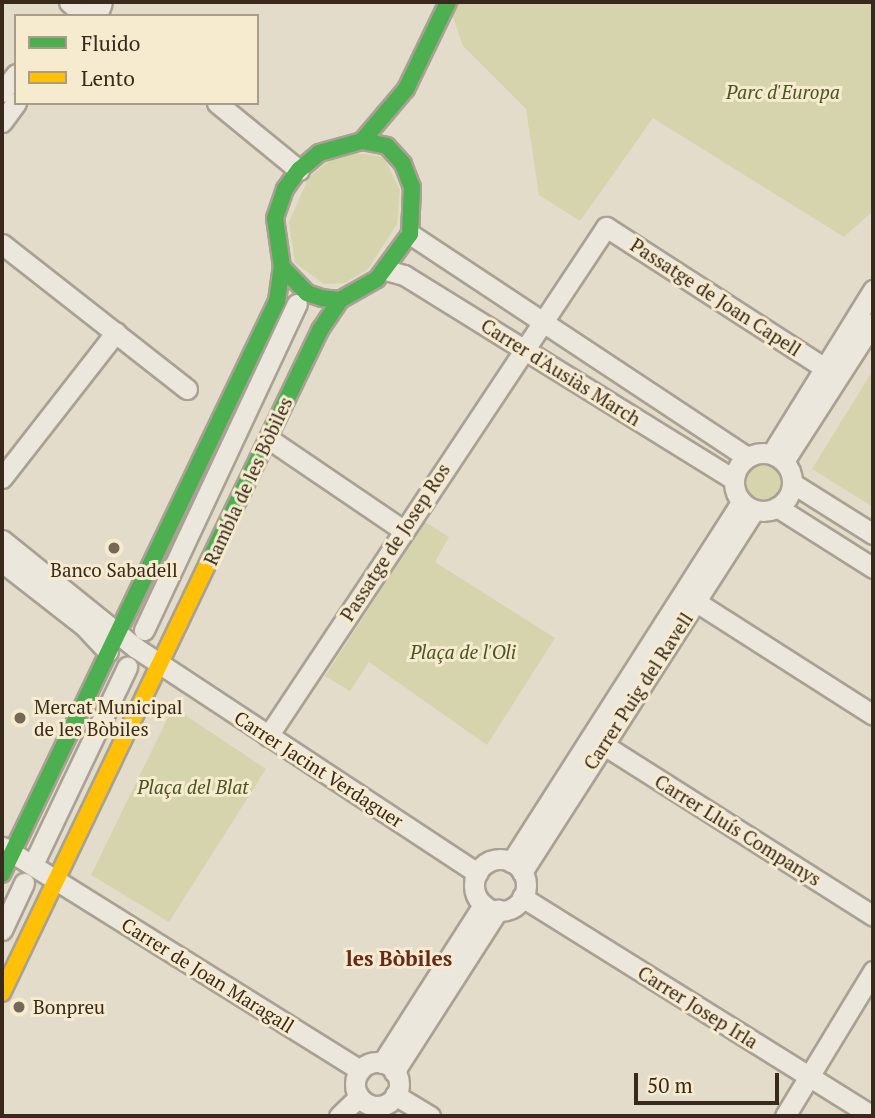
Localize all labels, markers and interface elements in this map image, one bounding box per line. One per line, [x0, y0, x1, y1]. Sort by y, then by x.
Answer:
legend [14, 14, 259, 105]
text: Fluido [81, 29, 140, 57]
text: Lento [81, 64, 135, 92]
park label: Parc d'Europa [726, 81, 840, 103]
street label: Passatge de Joan Capell [626, 233, 806, 361]
street label: Carrer d'Ausiàs March [477, 314, 645, 430]
street label: Rambla de les Bòbiles [199, 393, 297, 569]
street label: Passatge de Josep Ros [335, 459, 455, 625]
marker: Banco Sabadell [106, 540, 122, 556]
place label: Banco Sabadell [50, 559, 178, 581]
street label: Carrer Puig del Ravell [579, 608, 697, 774]
park label: Plaça de l'Oli [410, 641, 516, 663]
place label: Mercat Municipal de les Bòbiles [34, 696, 182, 740]
street label: Carrer Jacint Verdaguer [230, 706, 408, 832]
marker: Mercat Municipal de les Bòbiles [12, 710, 28, 726]
street label: Carrer Lluís Companys [651, 770, 825, 890]
park label: Plaça del Blat [137, 776, 249, 798]
street label: Carrer de Joan Maragall [118, 913, 298, 1037]
district label: les Bòbiles [346, 945, 452, 971]
street label: Carrer Josep Irla [634, 961, 762, 1053]
place label: Bonpreu [33, 996, 105, 1018]
marker: Bonpreu [11, 999, 27, 1015]
scale bar [637, 1058, 782, 1102]
text: 50 m [647, 1071, 693, 1099]

